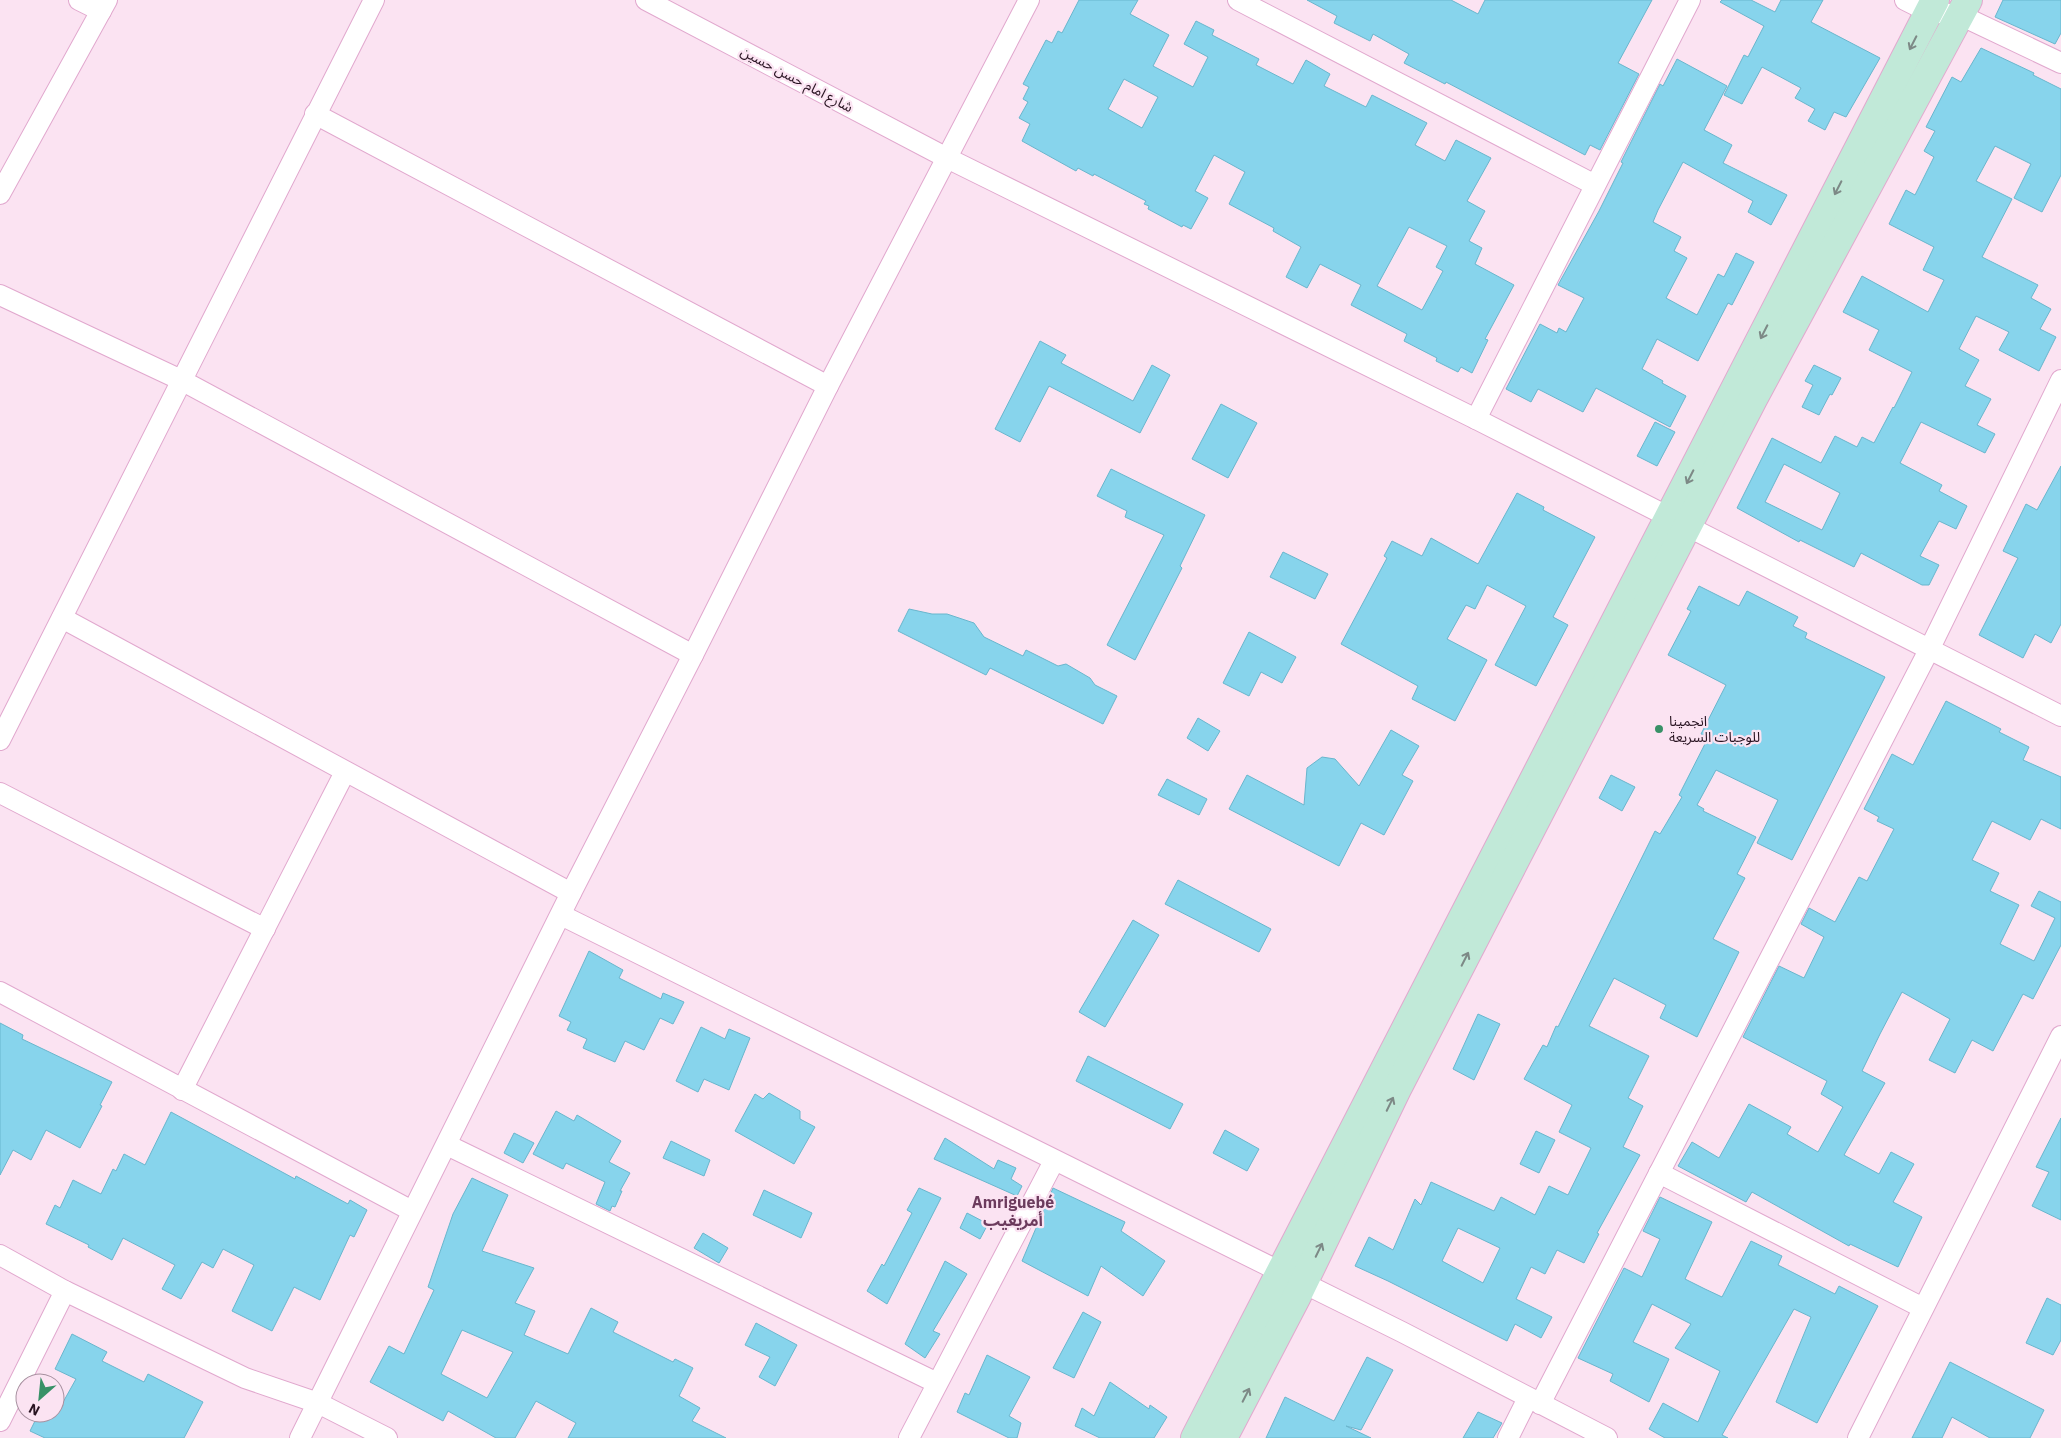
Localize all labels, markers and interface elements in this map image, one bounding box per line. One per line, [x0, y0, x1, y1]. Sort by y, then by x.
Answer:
one-way arrow [1908, 36, 1918, 51]
street label: شارع امام حسن حسين [737, 42, 856, 118]
one-way arrow [1833, 180, 1842, 195]
one-way arrow [1759, 325, 1769, 340]
one-way arrow [1685, 469, 1694, 484]
place label: انجمينا للوجبات السريعة [1669, 712, 1760, 746]
marker: انجمينا للوجبات السريعة [1653, 723, 1665, 735]
one-way arrow [1460, 952, 1470, 967]
one-way arrow [1386, 1097, 1396, 1112]
district label: Amriguebé أمريغيب [972, 1192, 1054, 1230]
one-way arrow [1315, 1243, 1324, 1258]
north arrow [15, 1373, 65, 1423]
one-way arrow [1242, 1388, 1251, 1403]
text: N [25, 1399, 43, 1420]

